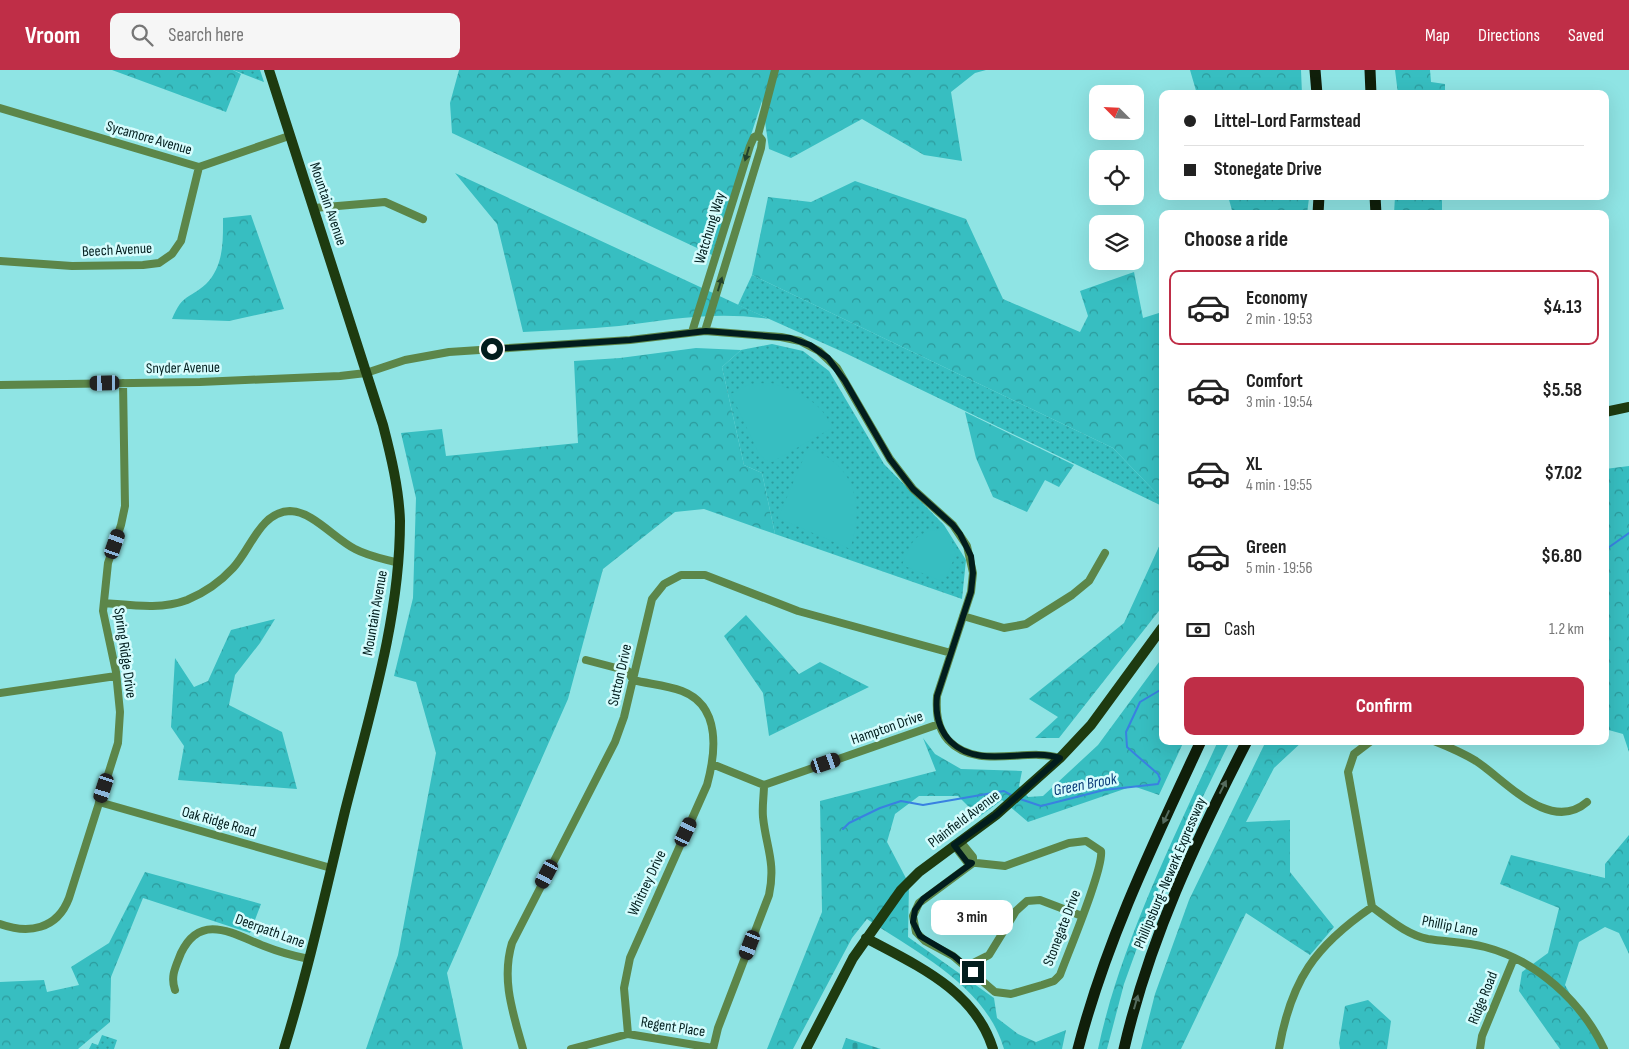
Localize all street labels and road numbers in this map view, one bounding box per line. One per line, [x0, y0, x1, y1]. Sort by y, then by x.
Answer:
street label: Sycamore Avenue [104, 117, 194, 159]
street label: Mountain Avenue [305, 160, 351, 248]
street label: Watchung Way [690, 190, 730, 266]
street label: Beech Avenue [81, 239, 153, 261]
street label: Snyder Avenue [146, 358, 220, 378]
street label: Mountain Avenue [358, 569, 392, 657]
street label: Spring Ridge Drive [109, 607, 141, 699]
street label: Sutton Drive [604, 642, 636, 708]
street label: Hampton Drive [848, 707, 926, 749]
street label: Plainfield Avenue [924, 786, 1004, 852]
street label: Phillipsburg-Newark Expressway [1130, 794, 1211, 952]
street label: Oak Ridge Road [180, 802, 258, 842]
street label: Whitney Drive [624, 847, 670, 919]
street label: Stonegate Drive [1039, 887, 1085, 969]
street label: Deerpath Lane [233, 910, 307, 952]
street label: Phillip Lane [1420, 911, 1480, 941]
street label: Ridge Road [1464, 969, 1502, 1027]
street label: Regent Place [639, 1013, 707, 1041]

